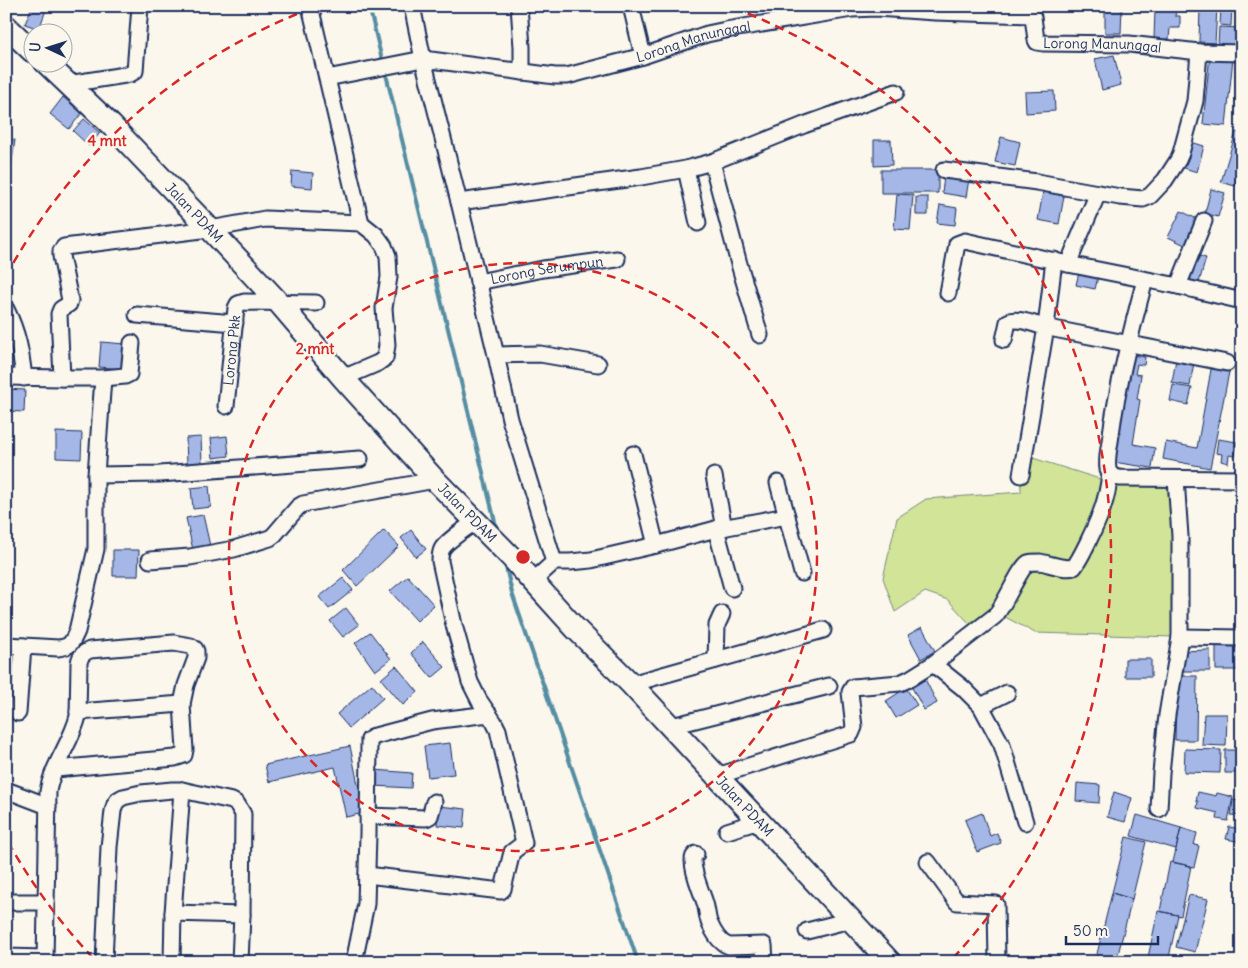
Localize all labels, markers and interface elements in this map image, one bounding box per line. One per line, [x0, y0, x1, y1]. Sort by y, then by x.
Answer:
street label: Lorong Manunggal [634, 17, 752, 66]
north arrow [22, 22, 72, 72]
street label: Lorong Manunggal [1043, 34, 1162, 57]
text: U [26, 42, 44, 52]
text: 4 mnt [87, 131, 127, 150]
street label: Jalan PDAM [161, 179, 227, 246]
street label: Lorong Serumpun [489, 252, 604, 288]
street label: Lorong Pkk [219, 314, 244, 386]
text: 2 mnt [296, 339, 335, 358]
street label: Jalan PDAM [434, 479, 501, 546]
centre of rings [514, 548, 532, 566]
street label: Jalan PDAM [712, 772, 778, 840]
scale bar [1066, 913, 1158, 945]
text: 50 m [1073, 921, 1108, 940]

